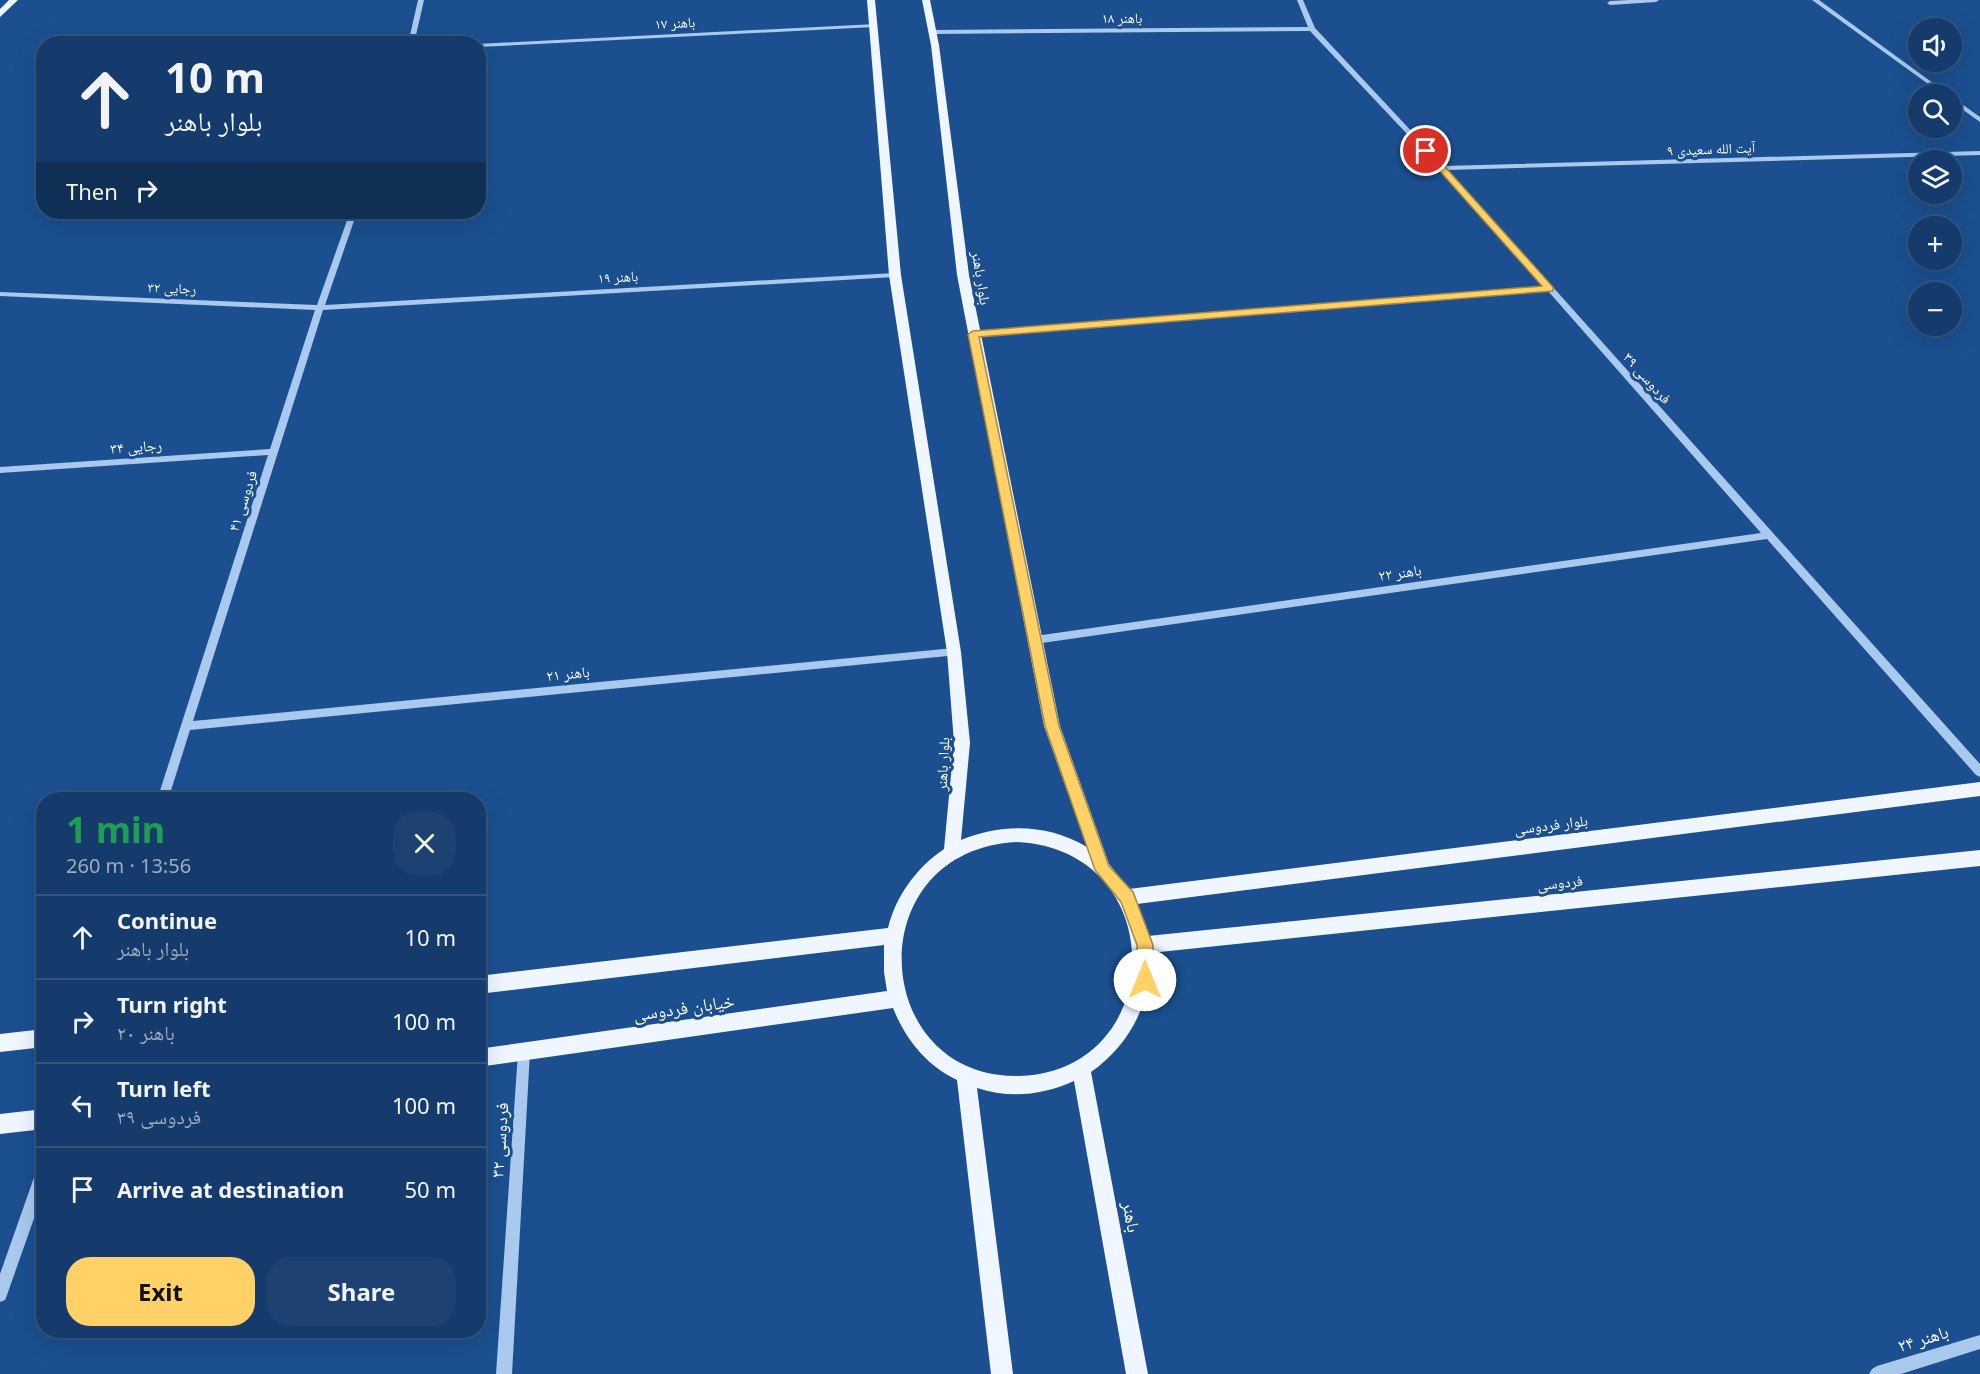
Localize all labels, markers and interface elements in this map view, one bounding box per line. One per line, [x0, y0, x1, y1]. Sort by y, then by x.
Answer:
street label: باهنر ۱۸ [1102, 8, 1142, 27]
street label: باهنر ۱۷ [654, 12, 696, 33]
map controls [1908, 18, 1962, 336]
button: sound [1908, 18, 1962, 72]
text: 10 m [165, 48, 265, 105]
icon: ahead [66, 60, 144, 138]
button: search [1908, 84, 1962, 138]
text: بلوار باهنر [165, 102, 262, 139]
pin [1400, 125, 1451, 176]
icon: arrive [1409, 134, 1442, 167]
street label: آیت الله سعیدی ۹ [1667, 137, 1756, 160]
button: layers [1908, 150, 1962, 204]
icon: right [130, 174, 163, 207]
text: Then [66, 176, 118, 206]
button: + [1908, 216, 1962, 270]
street label: بلوار باهنر [968, 249, 996, 306]
street label: باهنر ۱۹ [597, 266, 639, 287]
street label: رجایی ۳۲ [147, 277, 197, 298]
button: − [1908, 282, 1962, 336]
street label: فردوسی ۳۹ [1618, 347, 1676, 408]
street label: رجایی ۳۴ [109, 434, 163, 459]
street label: فردوسی ۴۱ [223, 468, 262, 534]
street label: باهنر ۲۲ [1377, 559, 1423, 585]
street label: باهنر ۲۱ [545, 661, 591, 685]
street label: بلوار باهنر [931, 736, 953, 792]
text: 1 min [66, 805, 165, 854]
street label: بلوار فردوسی [1513, 810, 1589, 839]
button: close [393, 812, 456, 875]
text: 260 m · 13:56 [66, 852, 191, 879]
street label: فردوسی [1536, 870, 1584, 895]
text: Continue [117, 905, 217, 935]
icon: ahead [66, 921, 99, 954]
text: 10 m [405, 922, 456, 952]
text: بلوار باهنر [117, 935, 189, 962]
position arrow [1113, 948, 1177, 1012]
street label: خیابان فردوسی [632, 988, 736, 1026]
text: Turn right [117, 989, 227, 1019]
icon: right [66, 1005, 99, 1038]
text: 100 m [392, 1006, 456, 1036]
text: باهنر ۲۰ [117, 1019, 175, 1046]
text: Turn left [117, 1073, 211, 1103]
icon: left [66, 1089, 99, 1122]
text: 100 m [392, 1090, 456, 1120]
street label: فردوسی ۳۲ [484, 1101, 514, 1179]
text: فردوسی ۳۹ [117, 1103, 201, 1130]
icon: arrive [66, 1173, 99, 1206]
text: Arrive at destination [117, 1174, 344, 1204]
text: 50 m [405, 1174, 456, 1204]
street label: باهنر [1117, 1198, 1147, 1234]
button: Exit [66, 1257, 255, 1326]
button: Share [267, 1257, 456, 1326]
street label: باهنر ۲۴ [1894, 1319, 1951, 1357]

